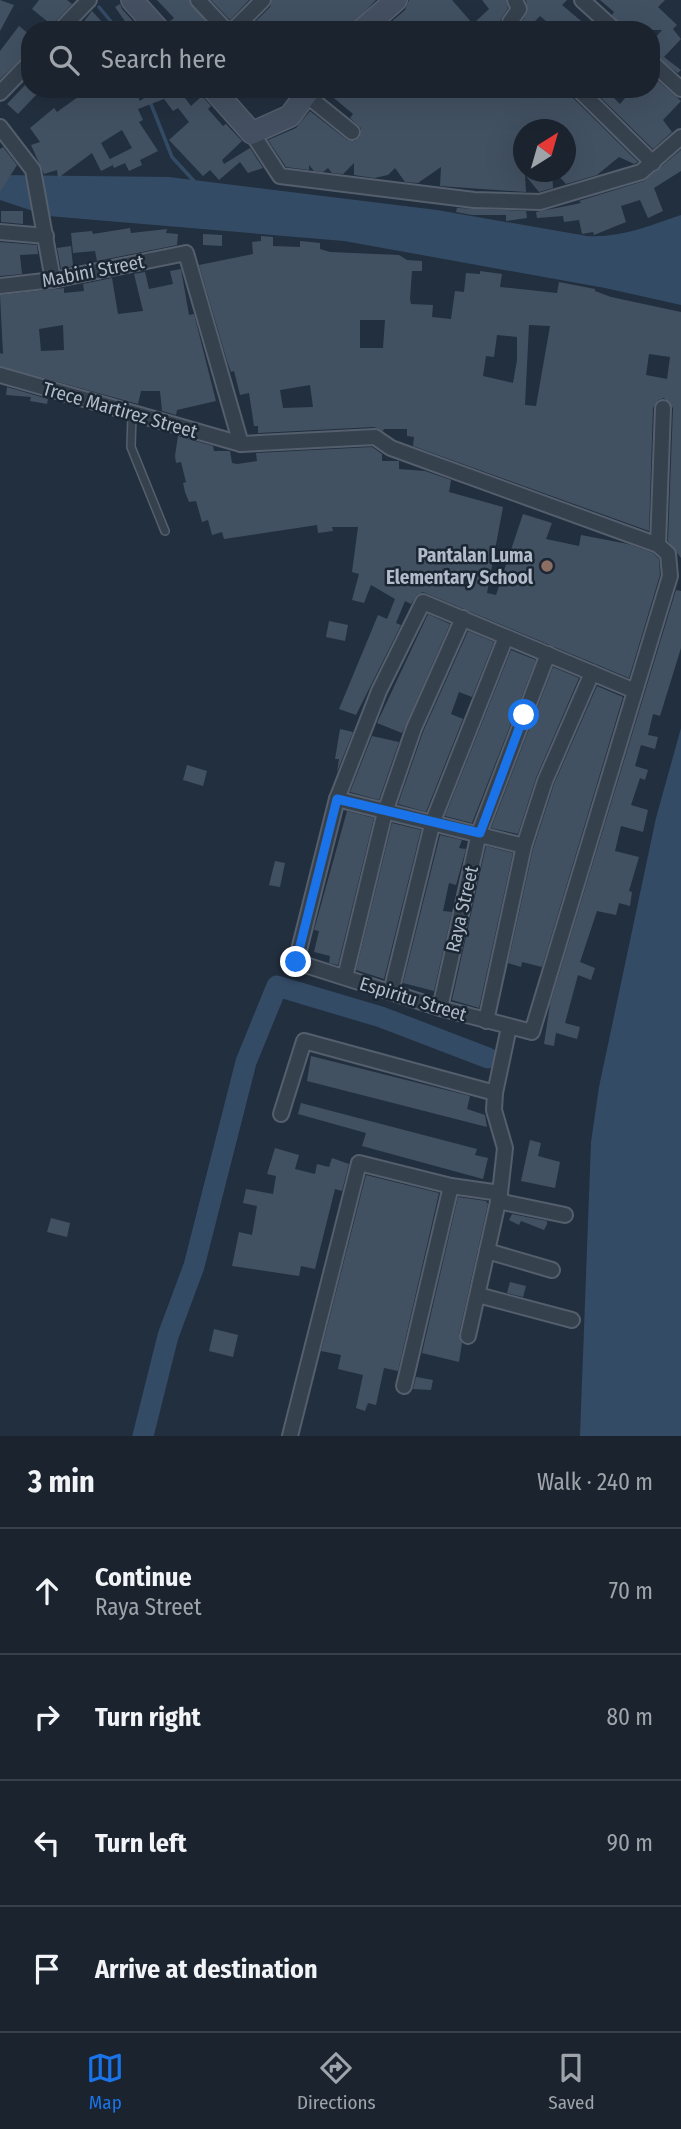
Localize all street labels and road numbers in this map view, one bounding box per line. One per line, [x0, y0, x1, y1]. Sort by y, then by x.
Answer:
street label: Mabini Street [40, 250, 147, 292]
street label: Trece Martirez Street [40, 377, 201, 443]
street label: Raya Street [441, 863, 483, 954]
street label: Espiritu Street [357, 972, 470, 1026]

